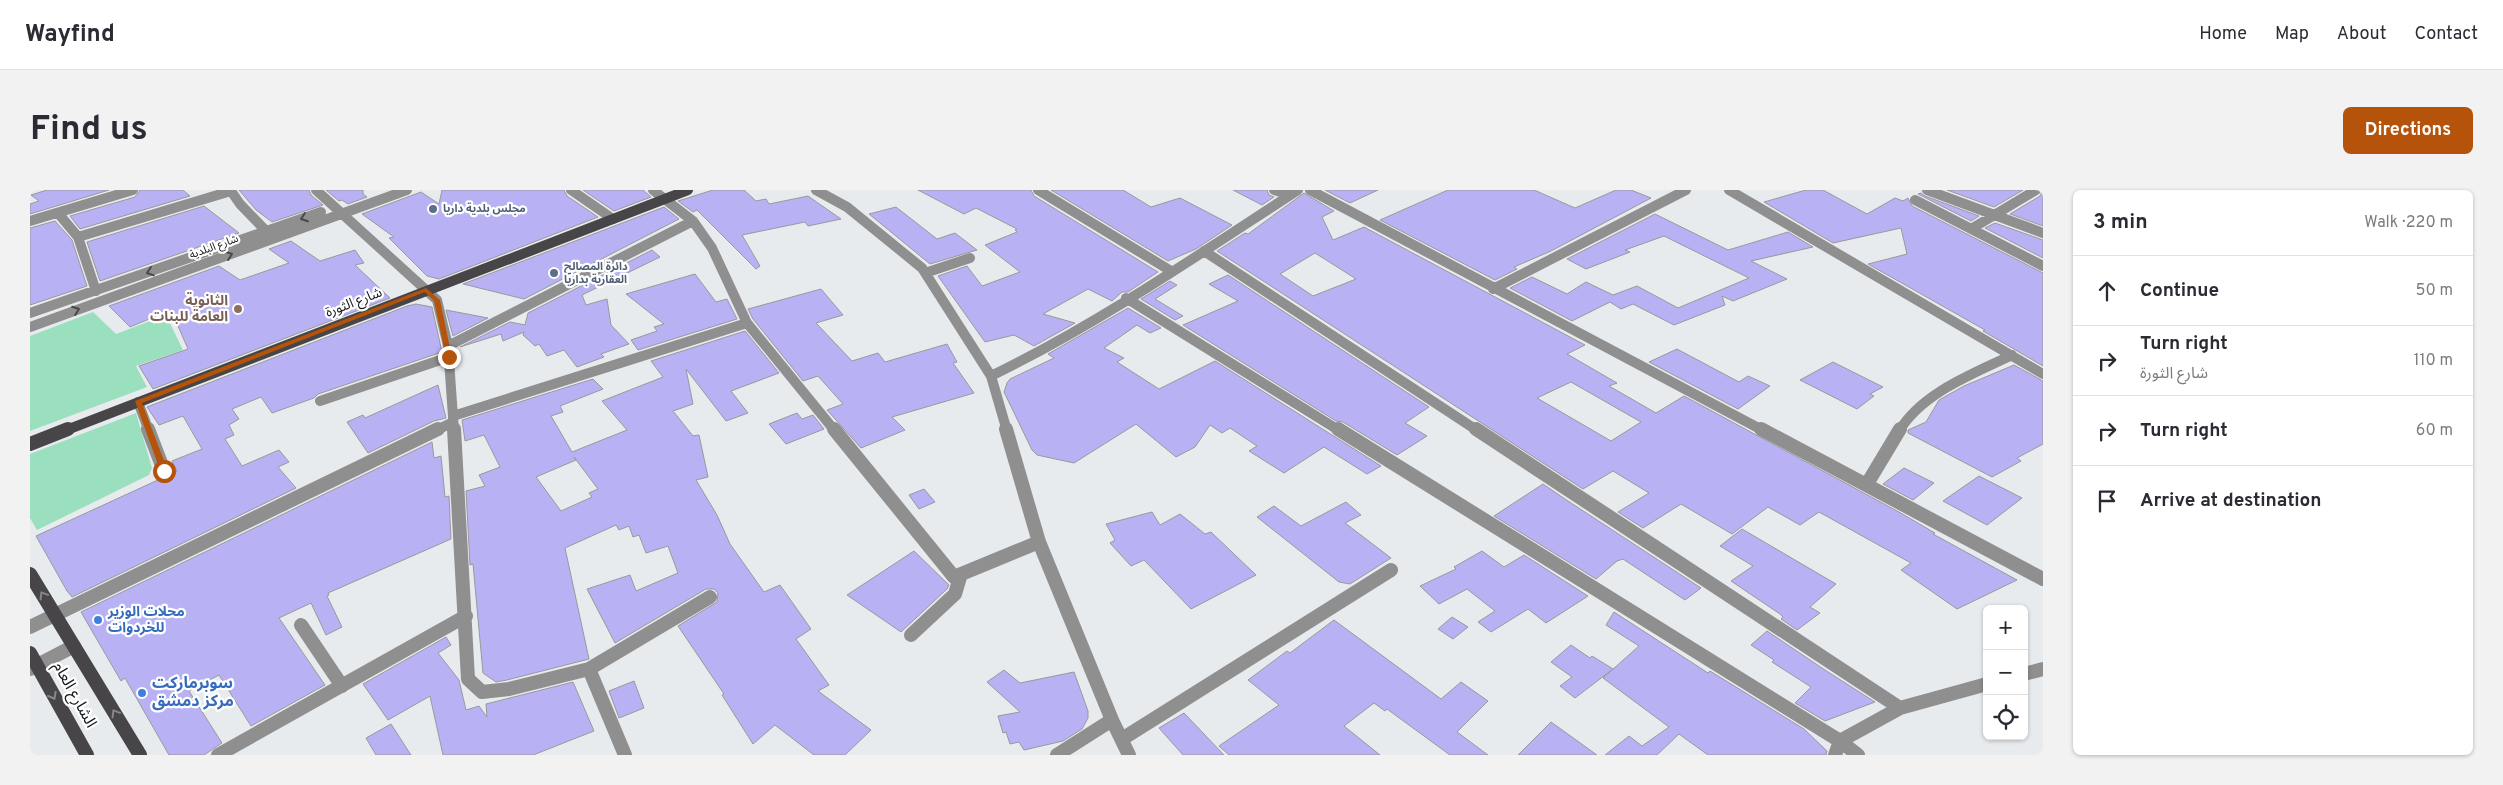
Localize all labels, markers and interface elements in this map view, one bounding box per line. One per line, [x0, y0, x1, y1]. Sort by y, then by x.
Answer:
text: Wayfind [25, 20, 115, 50]
text: Home [2199, 23, 2247, 46]
text: Map [2275, 23, 2309, 46]
text: About [2337, 23, 2386, 46]
text: Contact [2414, 23, 2478, 46]
button: Directions [2343, 107, 2473, 154]
text: Find us [30, 108, 148, 152]
place label: مجلس بلدية داريا [443, 202, 526, 216]
marker: مجلس بلدية داريا [427, 203, 439, 215]
text: 3 min [2093, 209, 2148, 236]
one-way arrow [300, 212, 308, 222]
text: Walk · 220 m [2364, 213, 2453, 233]
street label: شارع البلدية [188, 232, 241, 262]
one-way arrow [224, 251, 232, 261]
place label: دائرة المصالح العقارية بداريا [564, 260, 628, 287]
one-way arrow [147, 266, 155, 276]
marker: دائرة المصالح العقارية بداريا [548, 267, 560, 279]
icon: ahead [2093, 277, 2121, 305]
text: Continue [2140, 279, 2219, 303]
text: 50 m [2416, 281, 2453, 301]
street label: شارع الثورة [323, 284, 385, 323]
place label: الثانوية العامة للبنات [150, 292, 228, 326]
marker: الثانوية العامة للبنات [232, 303, 244, 315]
one-way arrow [71, 306, 80, 316]
text: Turn right [2140, 332, 2228, 356]
route end [438, 346, 461, 369]
icon: right [2093, 347, 2121, 375]
text: 110 m [2413, 351, 2453, 371]
text: شارع الثورة [2140, 364, 2208, 384]
icon: right [2093, 417, 2121, 445]
text: Turn right [2140, 419, 2228, 443]
text: 60 m [2416, 421, 2453, 441]
route start [153, 460, 176, 483]
icon: arrive [2093, 487, 2121, 515]
text: Arrive at destination [2140, 489, 2321, 513]
one-way arrow [39, 592, 49, 601]
place label: محلات الوزير للخردوات [107, 604, 185, 637]
map controls [1983, 605, 2028, 740]
button: + [1983, 605, 2028, 650]
marker: محلات الوزير للخردوات [92, 614, 104, 626]
button: − [1983, 650, 2028, 695]
street label: الشارع العام [47, 658, 100, 732]
place label: سوبرماركت مركز دمشق [152, 674, 234, 712]
marker: سوبرماركت مركز دمشق [136, 687, 148, 699]
one-way arrow [47, 690, 57, 699]
button: locate [1983, 695, 2028, 740]
one-way arrow [111, 710, 121, 719]

